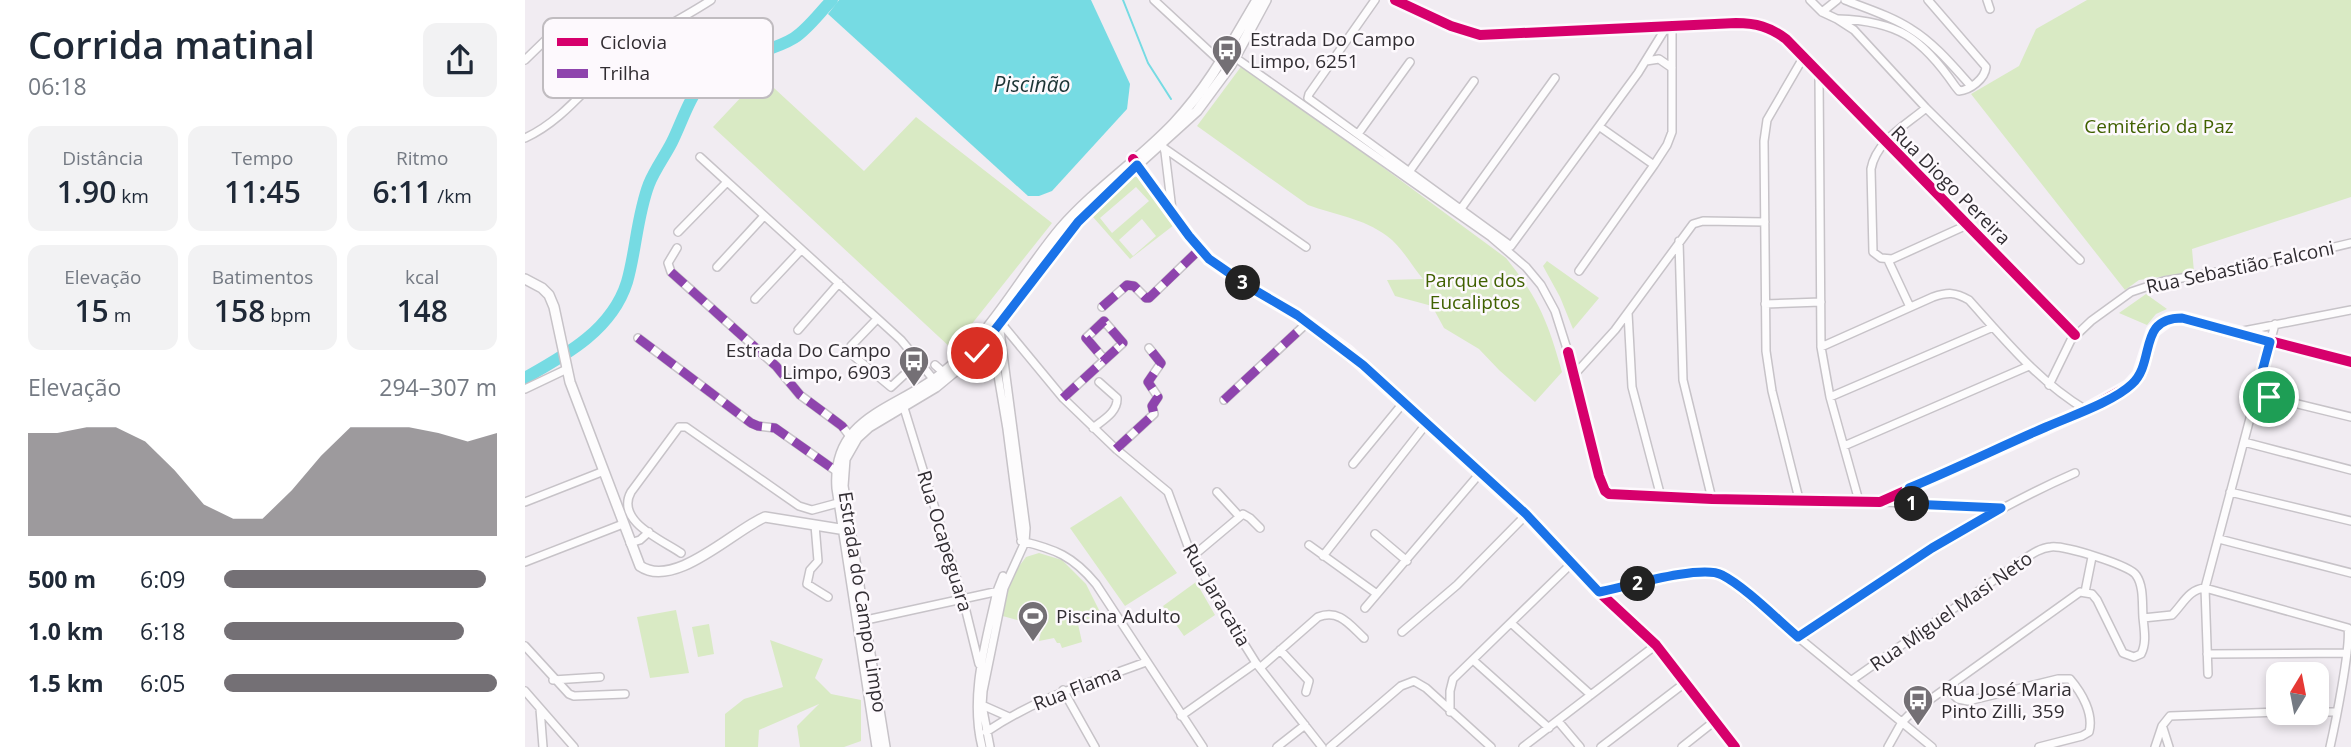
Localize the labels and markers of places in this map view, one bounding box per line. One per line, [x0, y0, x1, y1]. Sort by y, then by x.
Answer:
place label: Estrada Do Campo Limpo, 6251 [1250, 26, 1415, 74]
bus stop icon: Estrada Do Campo Limpo, 6251 [1210, 33, 1244, 77]
pin: 3 [1225, 266, 1261, 300]
pin [947, 323, 1007, 383]
place label: Estrada Do Campo Limpo, 6903 [726, 337, 891, 385]
bus stop icon: Estrada Do Campo Limpo, 6903 [897, 344, 931, 388]
pin [2239, 367, 2299, 427]
pin: 1 [1895, 486, 1929, 522]
pin: 2 [1621, 566, 1655, 602]
sports icon: Piscina Adulto [1016, 599, 1050, 643]
place label: Piscina Adulto [1056, 603, 1181, 629]
place label: Rua José Maria Pinto Zilli, 359 [1941, 676, 2072, 724]
bus stop icon: Rua José Maria Pinto Zilli, 359 [1901, 683, 1935, 727]

